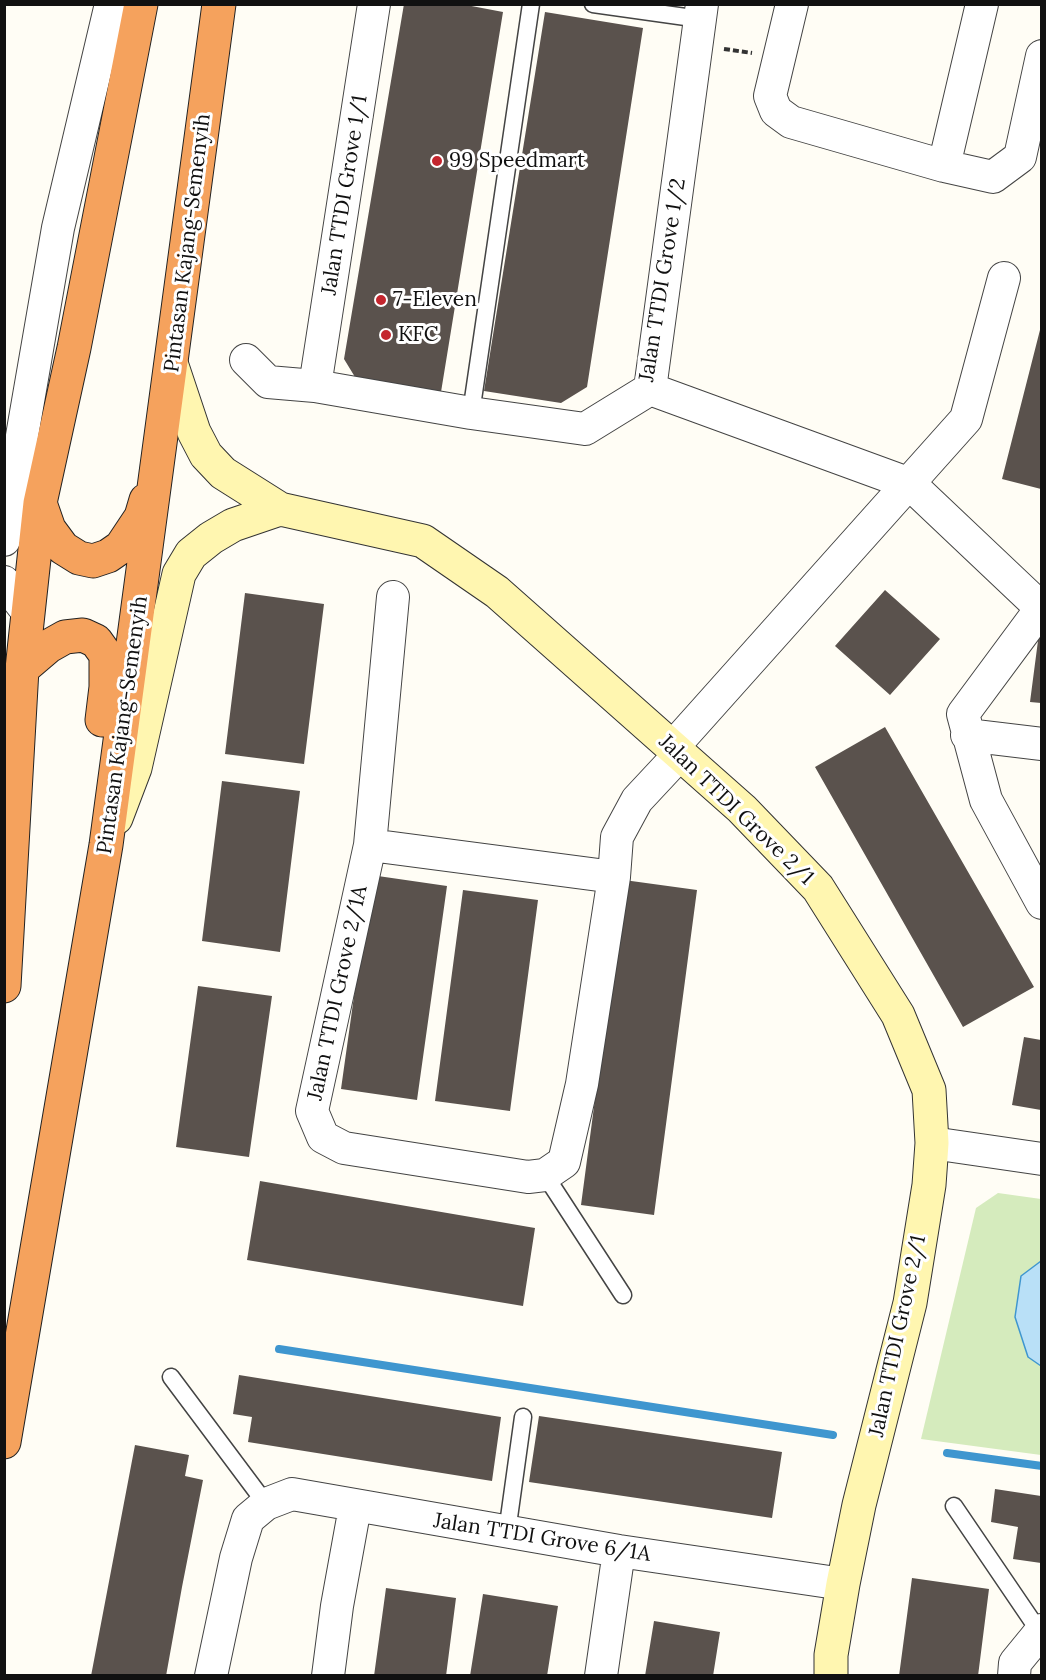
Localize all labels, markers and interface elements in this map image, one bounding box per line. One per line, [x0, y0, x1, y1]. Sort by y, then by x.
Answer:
street label: Jalan TTDI Grove 1/1 [317, 93, 373, 297]
street label: Pintasan Kajang-Semenyih [160, 112, 216, 374]
place label: 99 Speedmart [449, 148, 585, 174]
marker: 99 Speedmart [430, 154, 444, 168]
street label: Jalan TTDI Grove 1/2 [634, 176, 692, 384]
place label: 7-Eleven [393, 287, 477, 313]
marker: 7-Eleven [374, 293, 388, 307]
place label: KFC [398, 322, 438, 348]
marker: KFC [379, 328, 393, 342]
street label: Pintasan Kajang-Semenyih [92, 594, 154, 856]
street label: Jalan TTDI Grove 2/1 [653, 730, 819, 890]
street label: Jalan TTDI Grove 2/1A [303, 883, 373, 1103]
street label: Jalan TTDI Grove 2/1 [864, 1233, 932, 1439]
street label: Jalan TTDI Grove 6/1A [432, 1508, 652, 1568]

